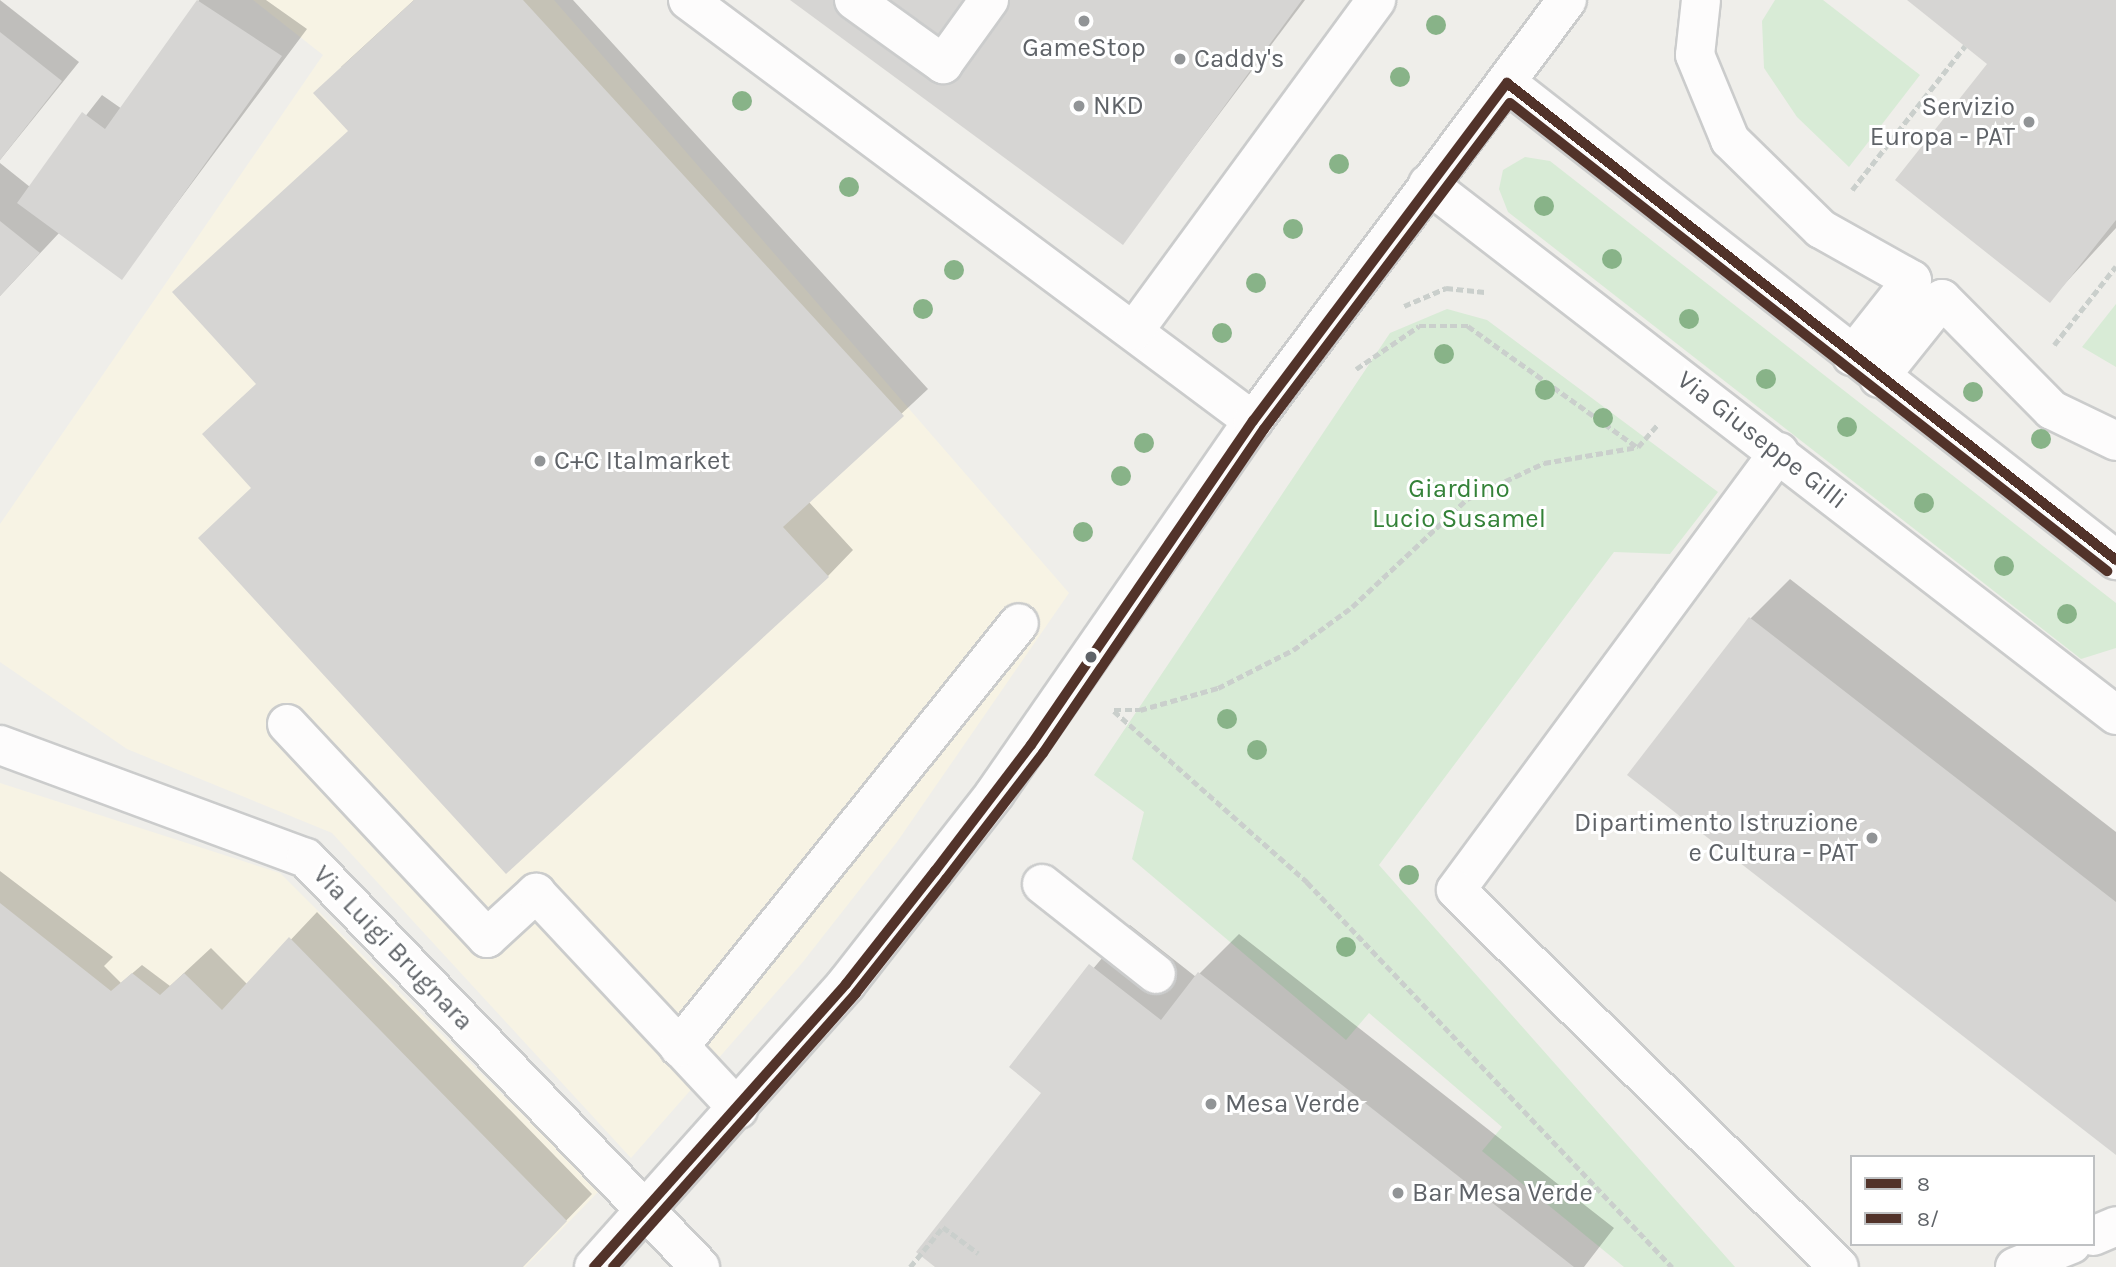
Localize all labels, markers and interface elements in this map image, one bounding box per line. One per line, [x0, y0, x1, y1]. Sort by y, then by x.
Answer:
marker: GameStop [1076, 13, 1092, 29]
place label: GameStop [1022, 32, 1146, 64]
place label: Caddy's [1194, 43, 1284, 75]
marker: Caddy's [1172, 51, 1188, 67]
place label: NKD [1093, 90, 1144, 122]
place label: Servizio Europa - PAT [1870, 91, 2015, 152]
marker: NKD [1071, 98, 1087, 114]
marker: Servizio Europa - PAT [2021, 114, 2037, 130]
street label: Via Giuseppe Gilli [1671, 364, 1853, 516]
place label: C+C Italmarket [554, 445, 730, 477]
marker: C+C Italmarket [532, 453, 548, 469]
park label: Giardino Lucio Susamel [1372, 473, 1546, 534]
unlabelled marker [1084, 650, 1098, 664]
place label: Dipartimento Istruzione e Cultura - PAT [1574, 807, 1858, 868]
marker: Dipartimento Istruzione e Cultura - PAT [1864, 830, 1880, 846]
street label: Via Luigi Brugnara [306, 859, 480, 1037]
place label: Mesa Verde [1225, 1088, 1360, 1120]
marker: Mesa Verde [1203, 1096, 1219, 1112]
legend [1850, 1155, 2095, 1246]
text: 8 [1917, 1172, 1930, 1196]
place label: Bar Mesa Verde [1412, 1177, 1593, 1209]
marker: Bar Mesa Verde [1390, 1185, 1406, 1201]
text: 8/ [1917, 1207, 1939, 1231]

